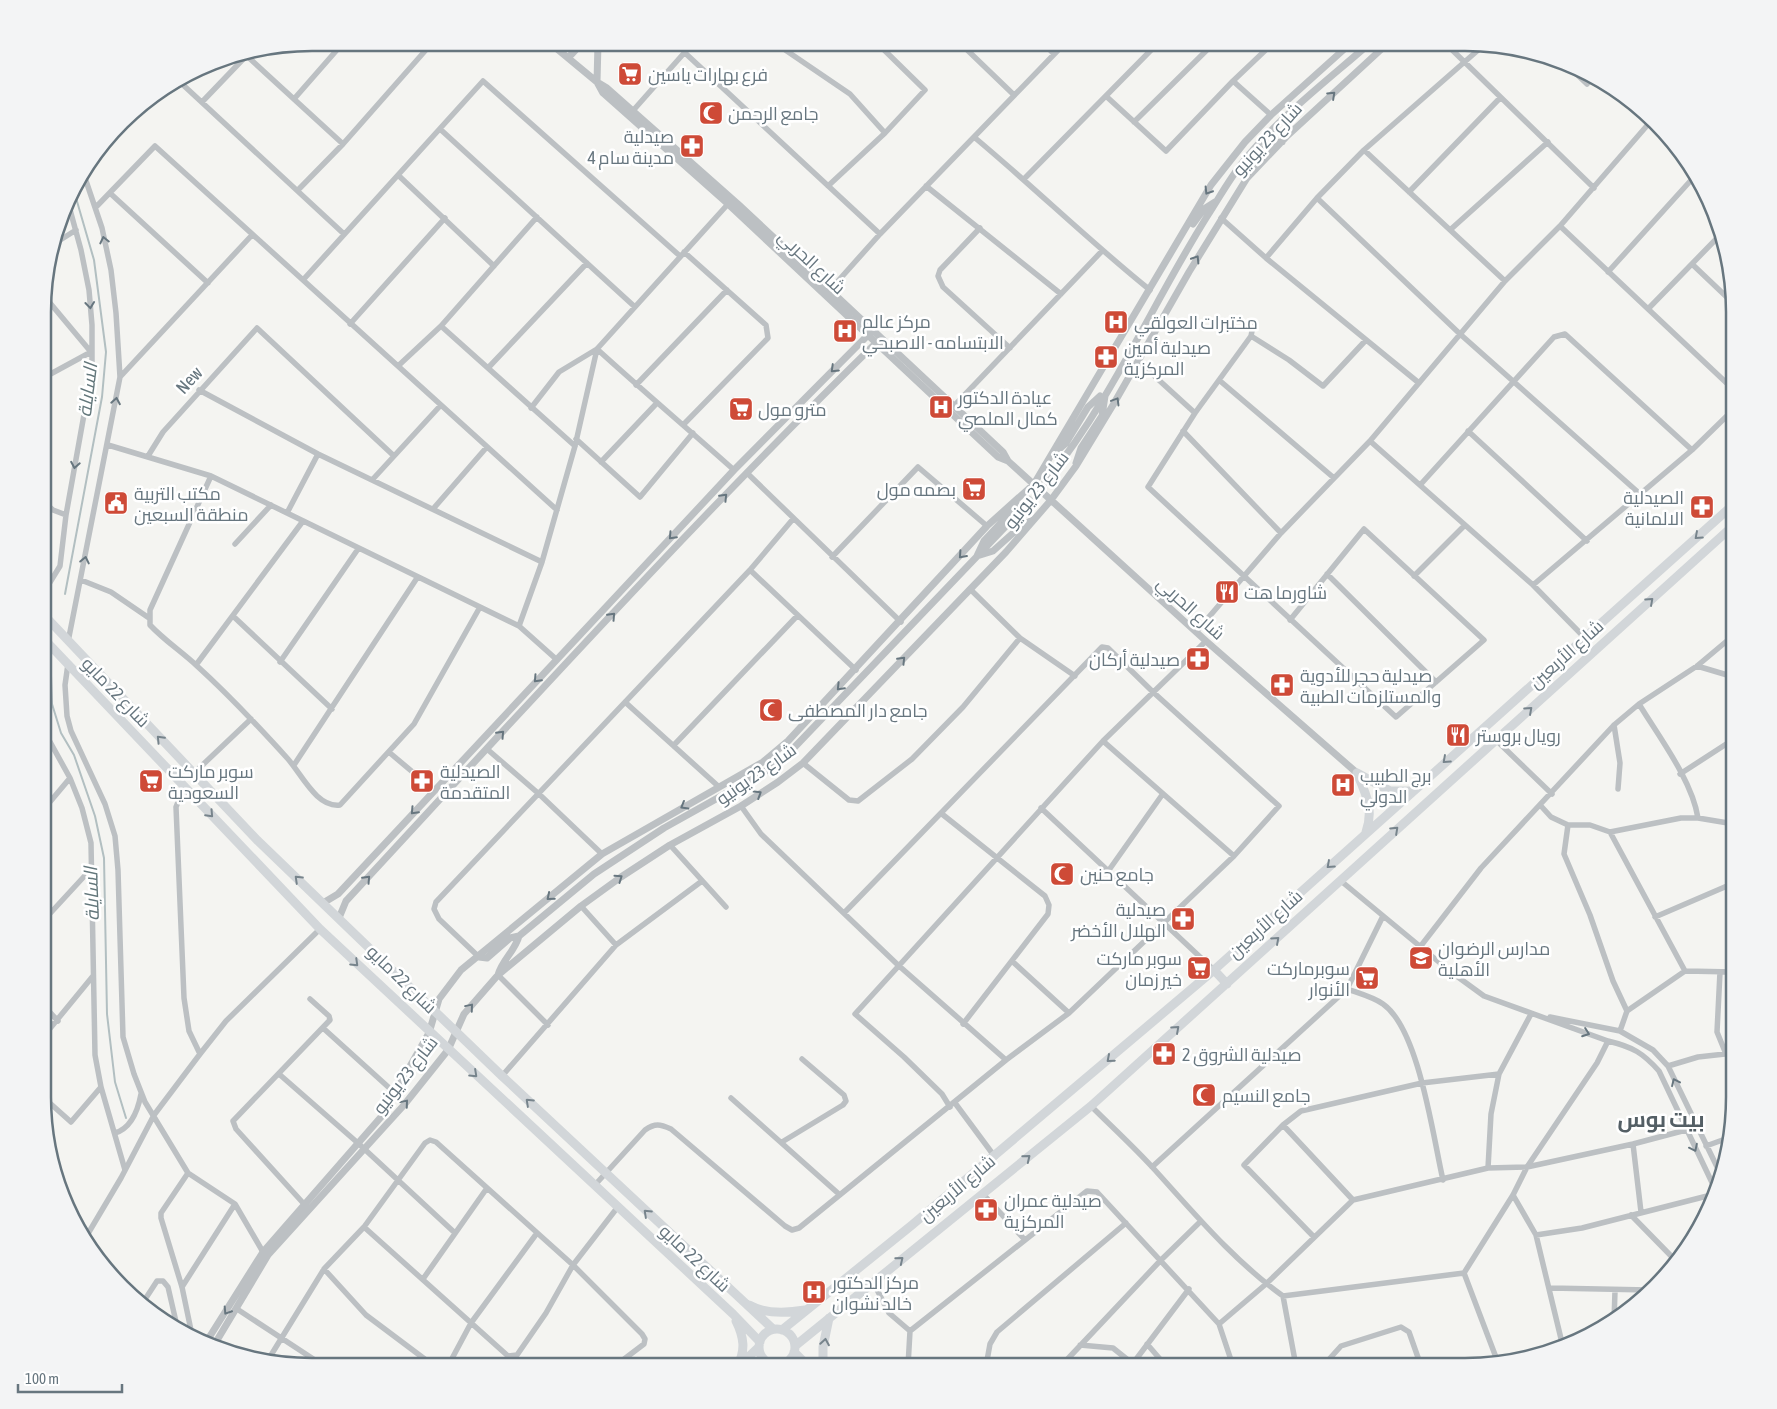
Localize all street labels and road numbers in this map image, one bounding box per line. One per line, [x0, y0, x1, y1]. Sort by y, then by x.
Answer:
street label: شارع 23 يونيو [1228, 98, 1308, 181]
street label: شارع الحربي [771, 226, 850, 301]
street label: New [171, 362, 207, 398]
street label: شارع 23 يونيو [999, 447, 1074, 534]
street label: شارع الحربي [1150, 572, 1229, 647]
street label: شارع الأربعين [1525, 615, 1609, 694]
street label: شارع 22 مايو [76, 653, 154, 733]
street label: شارع 23 يونيو [712, 739, 801, 811]
street label: شارع الأربعين [1224, 885, 1308, 964]
street label: شارع 22 مايو [361, 941, 441, 1019]
street label: شارع 23 يونيو [368, 1032, 443, 1119]
street label: شارع الأربعين [915, 1150, 1001, 1227]
street label: شارع 22 مايو [654, 1220, 735, 1297]

